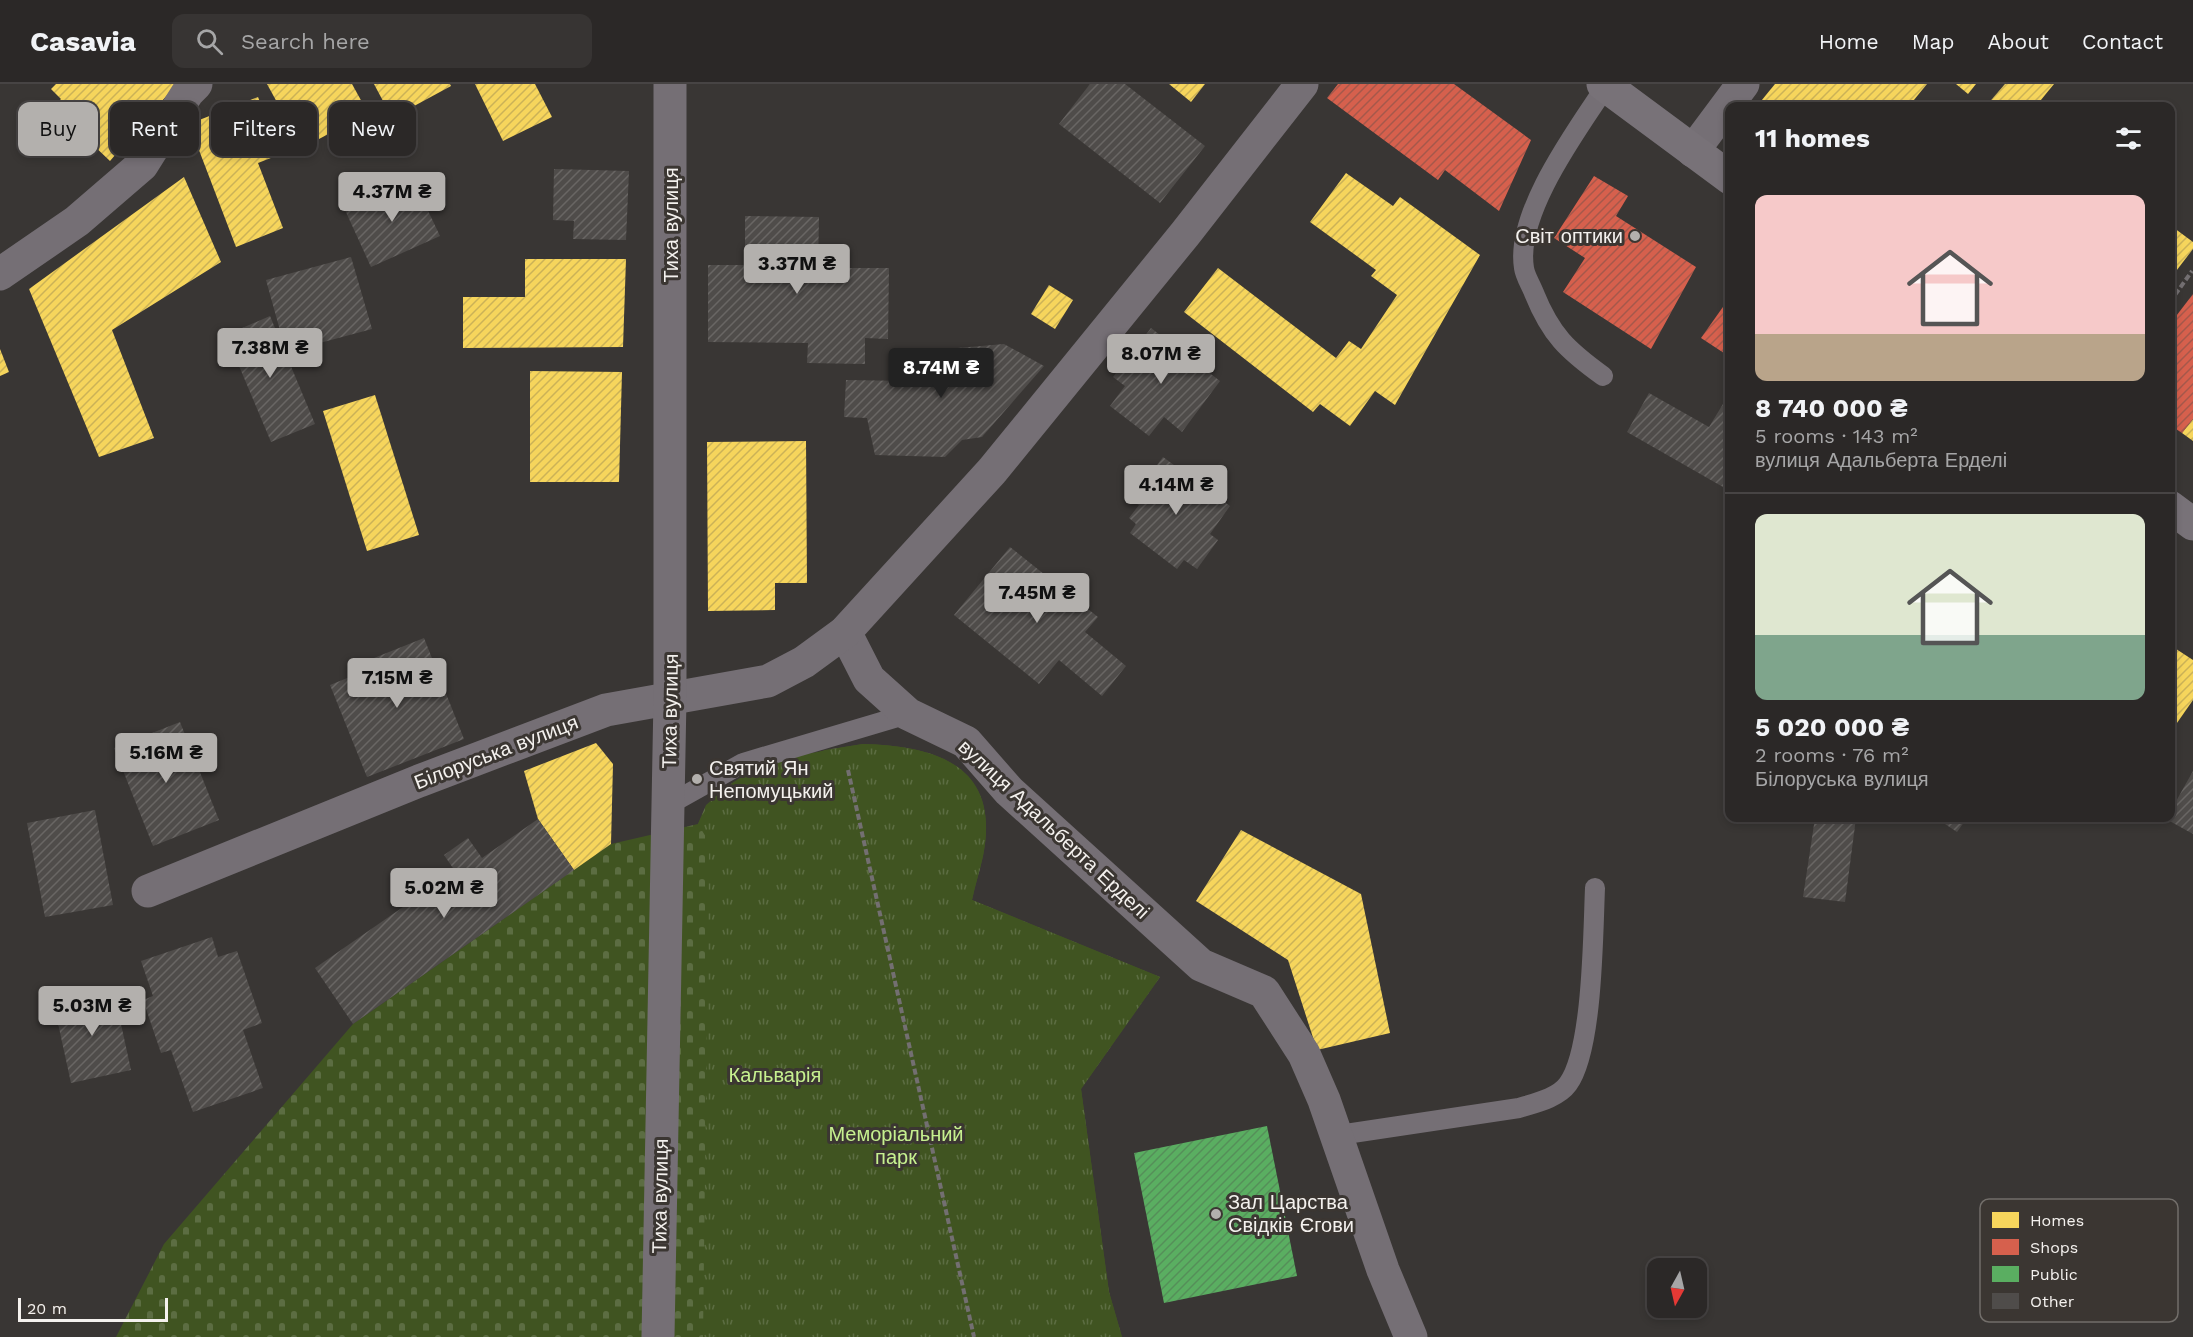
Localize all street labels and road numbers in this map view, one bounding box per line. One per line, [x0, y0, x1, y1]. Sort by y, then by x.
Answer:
street label: Тиха вулиця [659, 167, 683, 283]
street label: Тиха вулиця [657, 653, 683, 769]
street label: Білоруська вулиця [411, 710, 581, 794]
street label: вулиця Адальберта Ерделі [954, 734, 1154, 924]
street label: Тиха вулиця [647, 1138, 673, 1254]

